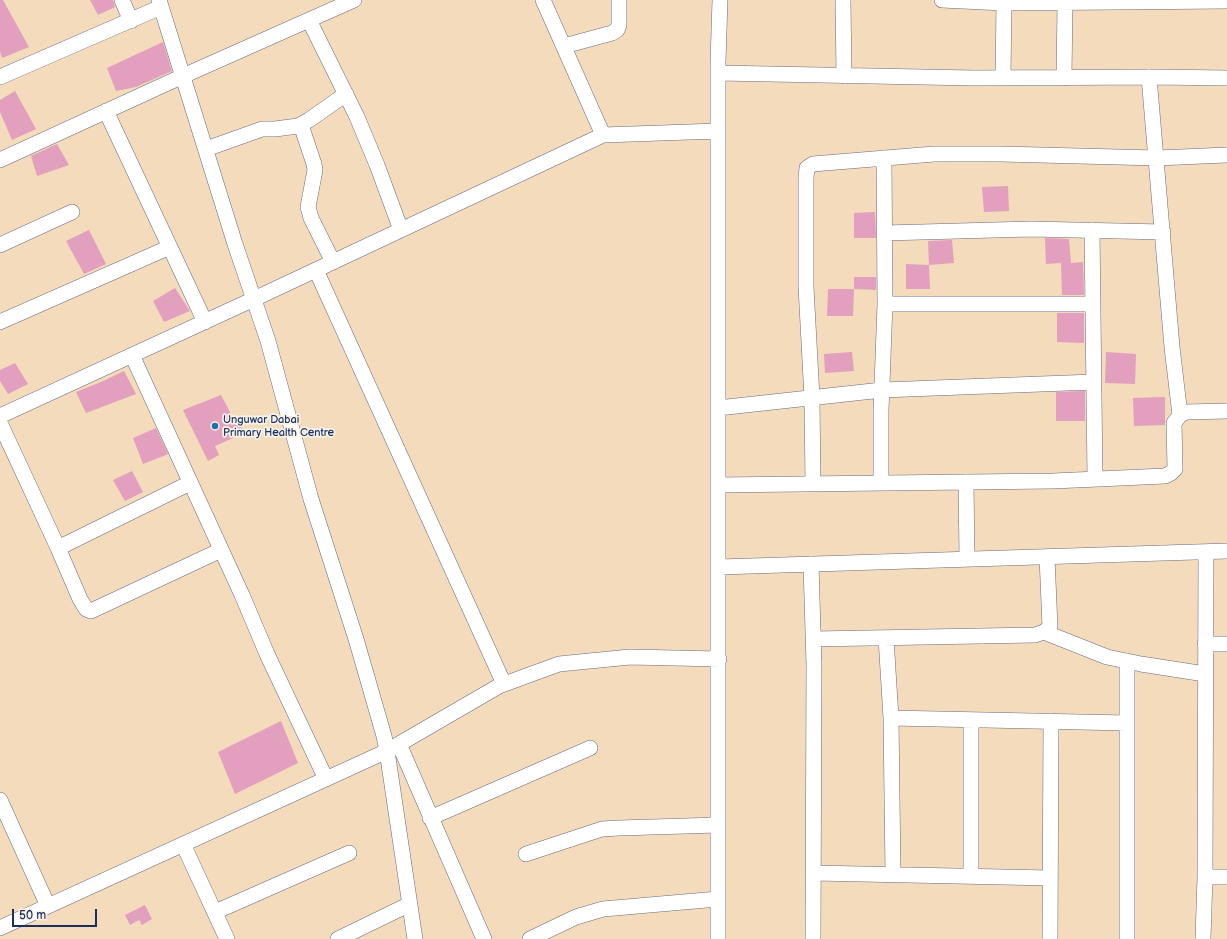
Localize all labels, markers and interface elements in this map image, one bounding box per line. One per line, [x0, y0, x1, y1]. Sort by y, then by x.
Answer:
place label: Unguwar Dabai Primary Health Centre [223, 413, 334, 439]
marker: Unguwar Dabai Primary Health Centre [210, 421, 220, 431]
scale bar [14, 901, 99, 927]
text: 50 m [19, 908, 46, 923]

